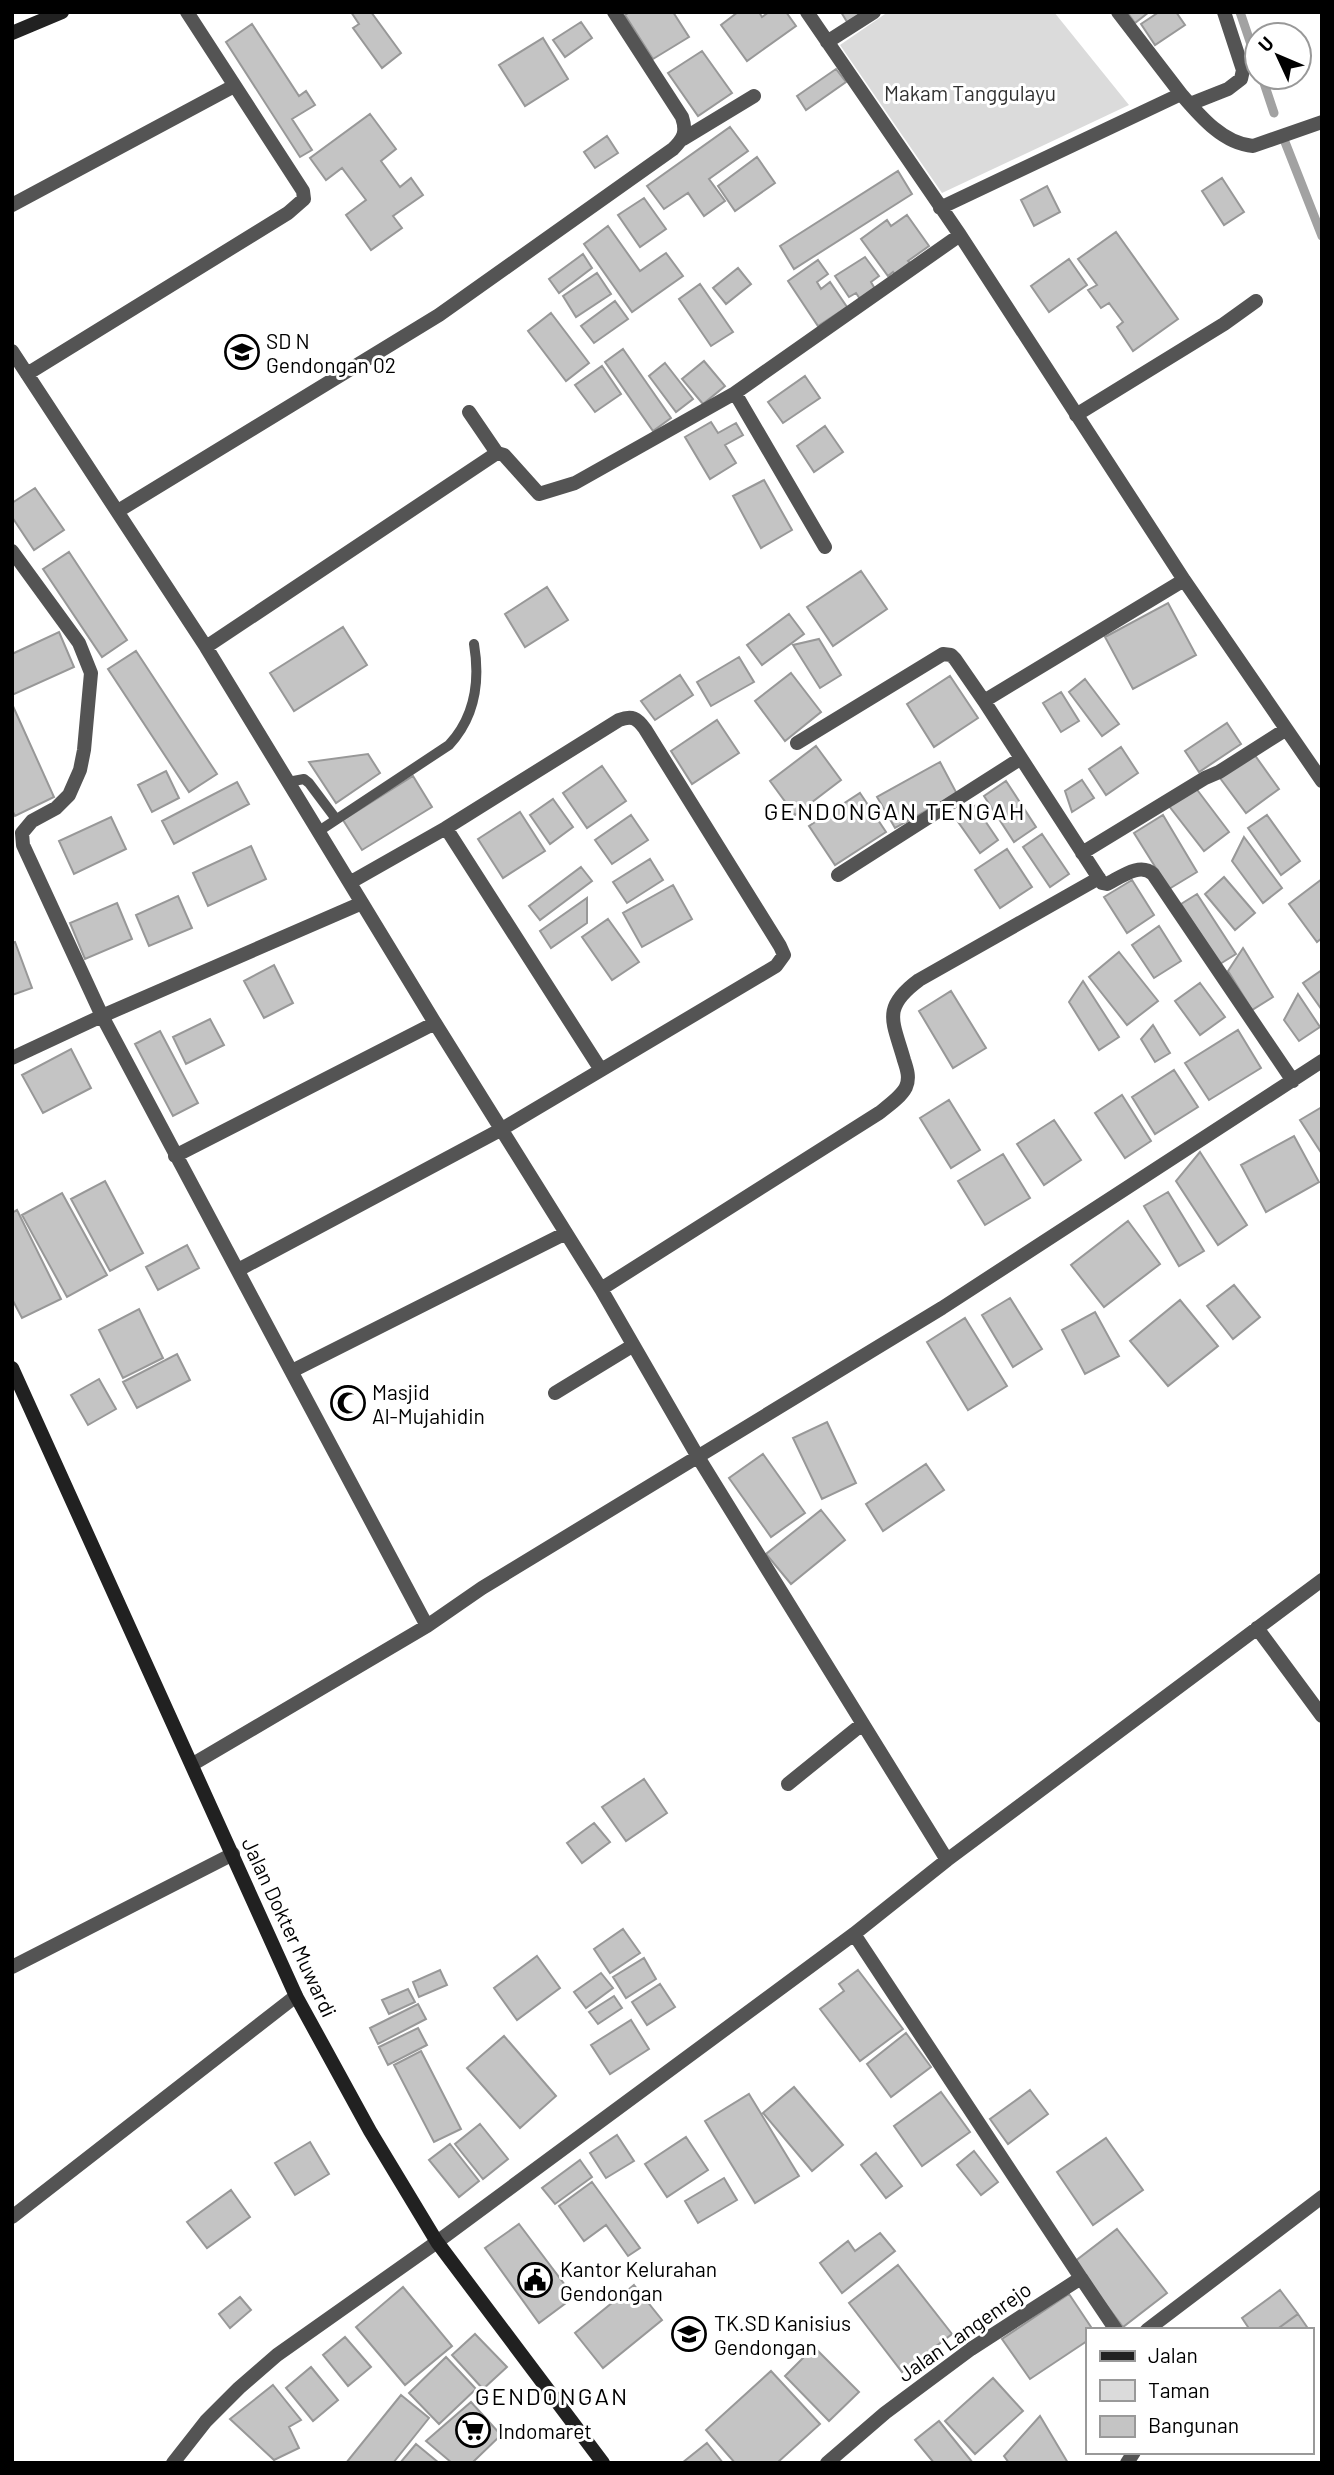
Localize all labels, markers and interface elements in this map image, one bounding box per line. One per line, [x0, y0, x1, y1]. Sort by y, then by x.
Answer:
north arrow [1243, 21, 1313, 91]
text: U [1253, 32, 1278, 56]
park label: Makam Tanggulayu [884, 80, 1056, 105]
place label: SD N Gendongan 02 [266, 328, 396, 377]
school or university icon: SD N Gendongan 02 [223, 333, 261, 371]
district label: GENDONGAN TENGAH [764, 796, 1026, 825]
place label: Masjid Al-Mujahidin [372, 1379, 485, 1428]
mosque icon: Masjid Al-Mujahidin [329, 1384, 367, 1422]
street label: Jalan Dokter Muwardi [237, 1833, 343, 2021]
place label: Kantor Kelurahan Gendongan [560, 2256, 717, 2305]
public building icon: Kantor Kelurahan Gendongan [516, 2261, 554, 2299]
street label: Jalan Langenrejo [893, 2276, 1035, 2386]
place label: TK.SD Kanisius Gendongan [714, 2310, 851, 2359]
school or university icon: TK.SD Kanisius Gendongan [670, 2315, 708, 2353]
legend [1086, 2328, 1313, 2454]
text: Jalan [1148, 2342, 1198, 2367]
text: Taman [1148, 2377, 1210, 2402]
district label: GENDONGAN [475, 2381, 629, 2410]
supermarket icon: Indomaret [454, 2411, 492, 2449]
text: Bangunan [1148, 2412, 1239, 2437]
place label: Indomaret [498, 2418, 592, 2443]

